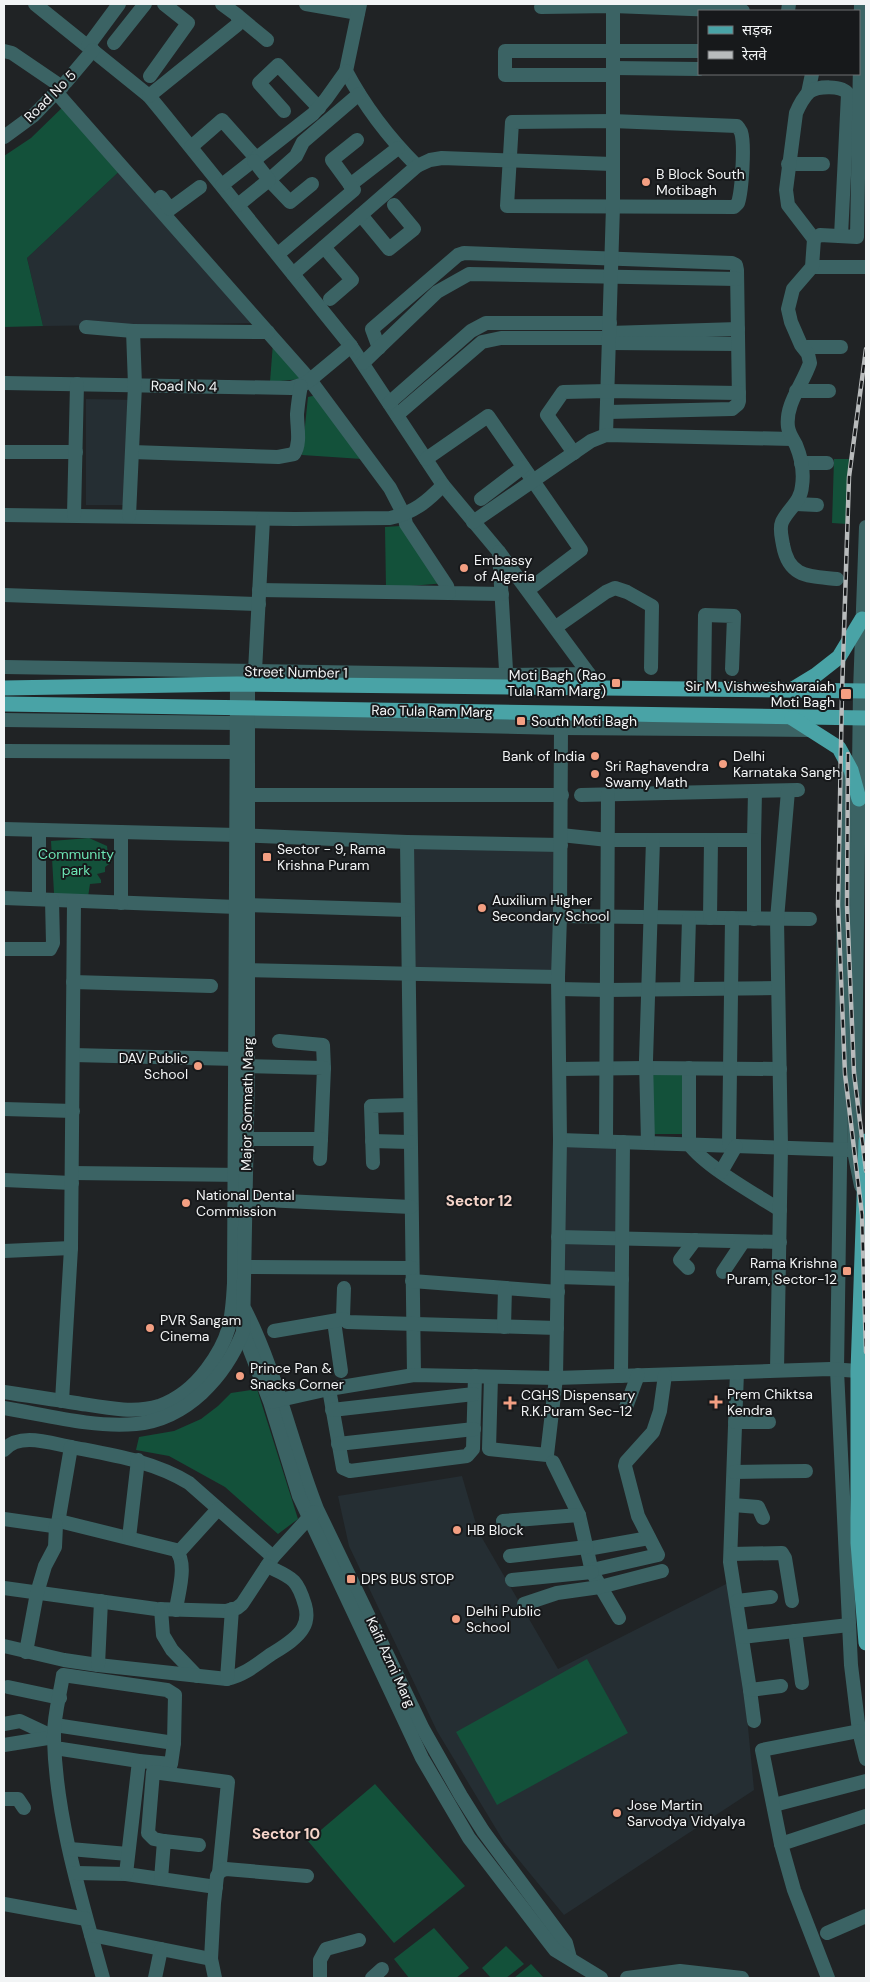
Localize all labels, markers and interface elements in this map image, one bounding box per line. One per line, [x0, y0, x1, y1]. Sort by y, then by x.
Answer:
legend [698, 10, 860, 75]
text: सड़क [742, 20, 772, 40]
text: रेलवे [741, 45, 767, 65]
street label: Road No 5 [20, 66, 80, 126]
place label: B Block South Motibagh [656, 165, 745, 199]
marker: B Block South Motibagh [640, 176, 652, 188]
street label: Road No 4 [151, 376, 218, 396]
place label: Embassy of Algeria [474, 551, 535, 585]
marker: Embassy of Algeria [458, 562, 470, 574]
street label: Street Number 1 [244, 662, 348, 682]
place label: Moti Bagh (Rao Tula Ram Marg) [507, 666, 606, 700]
marker: Moti Bagh (Rao Tula Ram Marg) [610, 677, 622, 689]
place label: Sir M. Vishweshwaraiah Moti Bagh [685, 677, 835, 711]
marker: Sir M. Vishweshwaraiah Moti Bagh [839, 687, 853, 701]
street label: Rao Tula Ram Marg [371, 701, 493, 721]
place label: South Moti Bagh [531, 712, 637, 730]
marker: South Moti Bagh [515, 715, 527, 727]
place label: Bank of India [502, 747, 585, 765]
place label: Delhi Karnataka Sangh [733, 747, 840, 781]
marker: Bank of India [589, 750, 601, 762]
place label: Sri Raghavendra Swamy Math [605, 757, 709, 791]
marker: Delhi Karnataka Sangh [717, 758, 729, 770]
marker: Sri Raghavendra Swamy Math [589, 768, 601, 780]
place label: Sector - 9, Rama Krishna Puram [277, 840, 386, 874]
park label: Community park [38, 845, 114, 879]
marker: Sector - 9, Rama Krishna Puram [261, 851, 273, 863]
place label: Auxilium Higher Secondary School [492, 891, 609, 925]
marker: Auxilium Higher Secondary School [476, 902, 488, 914]
street label: Major Somnath Marg [237, 1037, 257, 1171]
place label: DAV Public School [119, 1049, 188, 1083]
marker: DAV Public School [192, 1060, 204, 1072]
place label: National Dental Commission [196, 1186, 295, 1220]
district label: Sector 12 [446, 1191, 513, 1211]
marker: National Dental Commission [180, 1197, 192, 1209]
place label: Rama Krishna Puram, Sector-12 [727, 1254, 837, 1288]
marker: Rama Krishna Puram, Sector-12 [841, 1265, 853, 1277]
place label: PVR Sangam Cinema [160, 1311, 241, 1345]
marker: PVR Sangam Cinema [144, 1322, 156, 1334]
place label: Prince Pan & Snacks Corner [250, 1359, 344, 1393]
marker: Prince Pan & Snacks Corner [234, 1370, 246, 1382]
place label: Prem Chiktsa Kendra [727, 1385, 813, 1419]
place label: CGHS Dispensary R.K.Puram Sec-12 [521, 1386, 636, 1420]
marker: Prem Chiktsa Kendra [709, 1395, 723, 1409]
marker: CGHS Dispensary R.K.Puram Sec-12 [503, 1396, 517, 1410]
place label: HB Block [467, 1521, 524, 1539]
marker: HB Block [451, 1524, 463, 1536]
place label: DPS BUS STOP [361, 1570, 454, 1588]
marker: DPS BUS STOP [345, 1573, 357, 1585]
place label: Delhi Public School [466, 1602, 541, 1636]
marker: Delhi Public School [450, 1613, 462, 1625]
street label: Kaifi Azmi Marg [362, 1614, 420, 1710]
place label: Jose Martin Sarvodya Vidyalya [627, 1796, 745, 1830]
marker: Jose Martin Sarvodya Vidyalya [611, 1807, 623, 1819]
district label: Sector 10 [252, 1824, 320, 1844]

